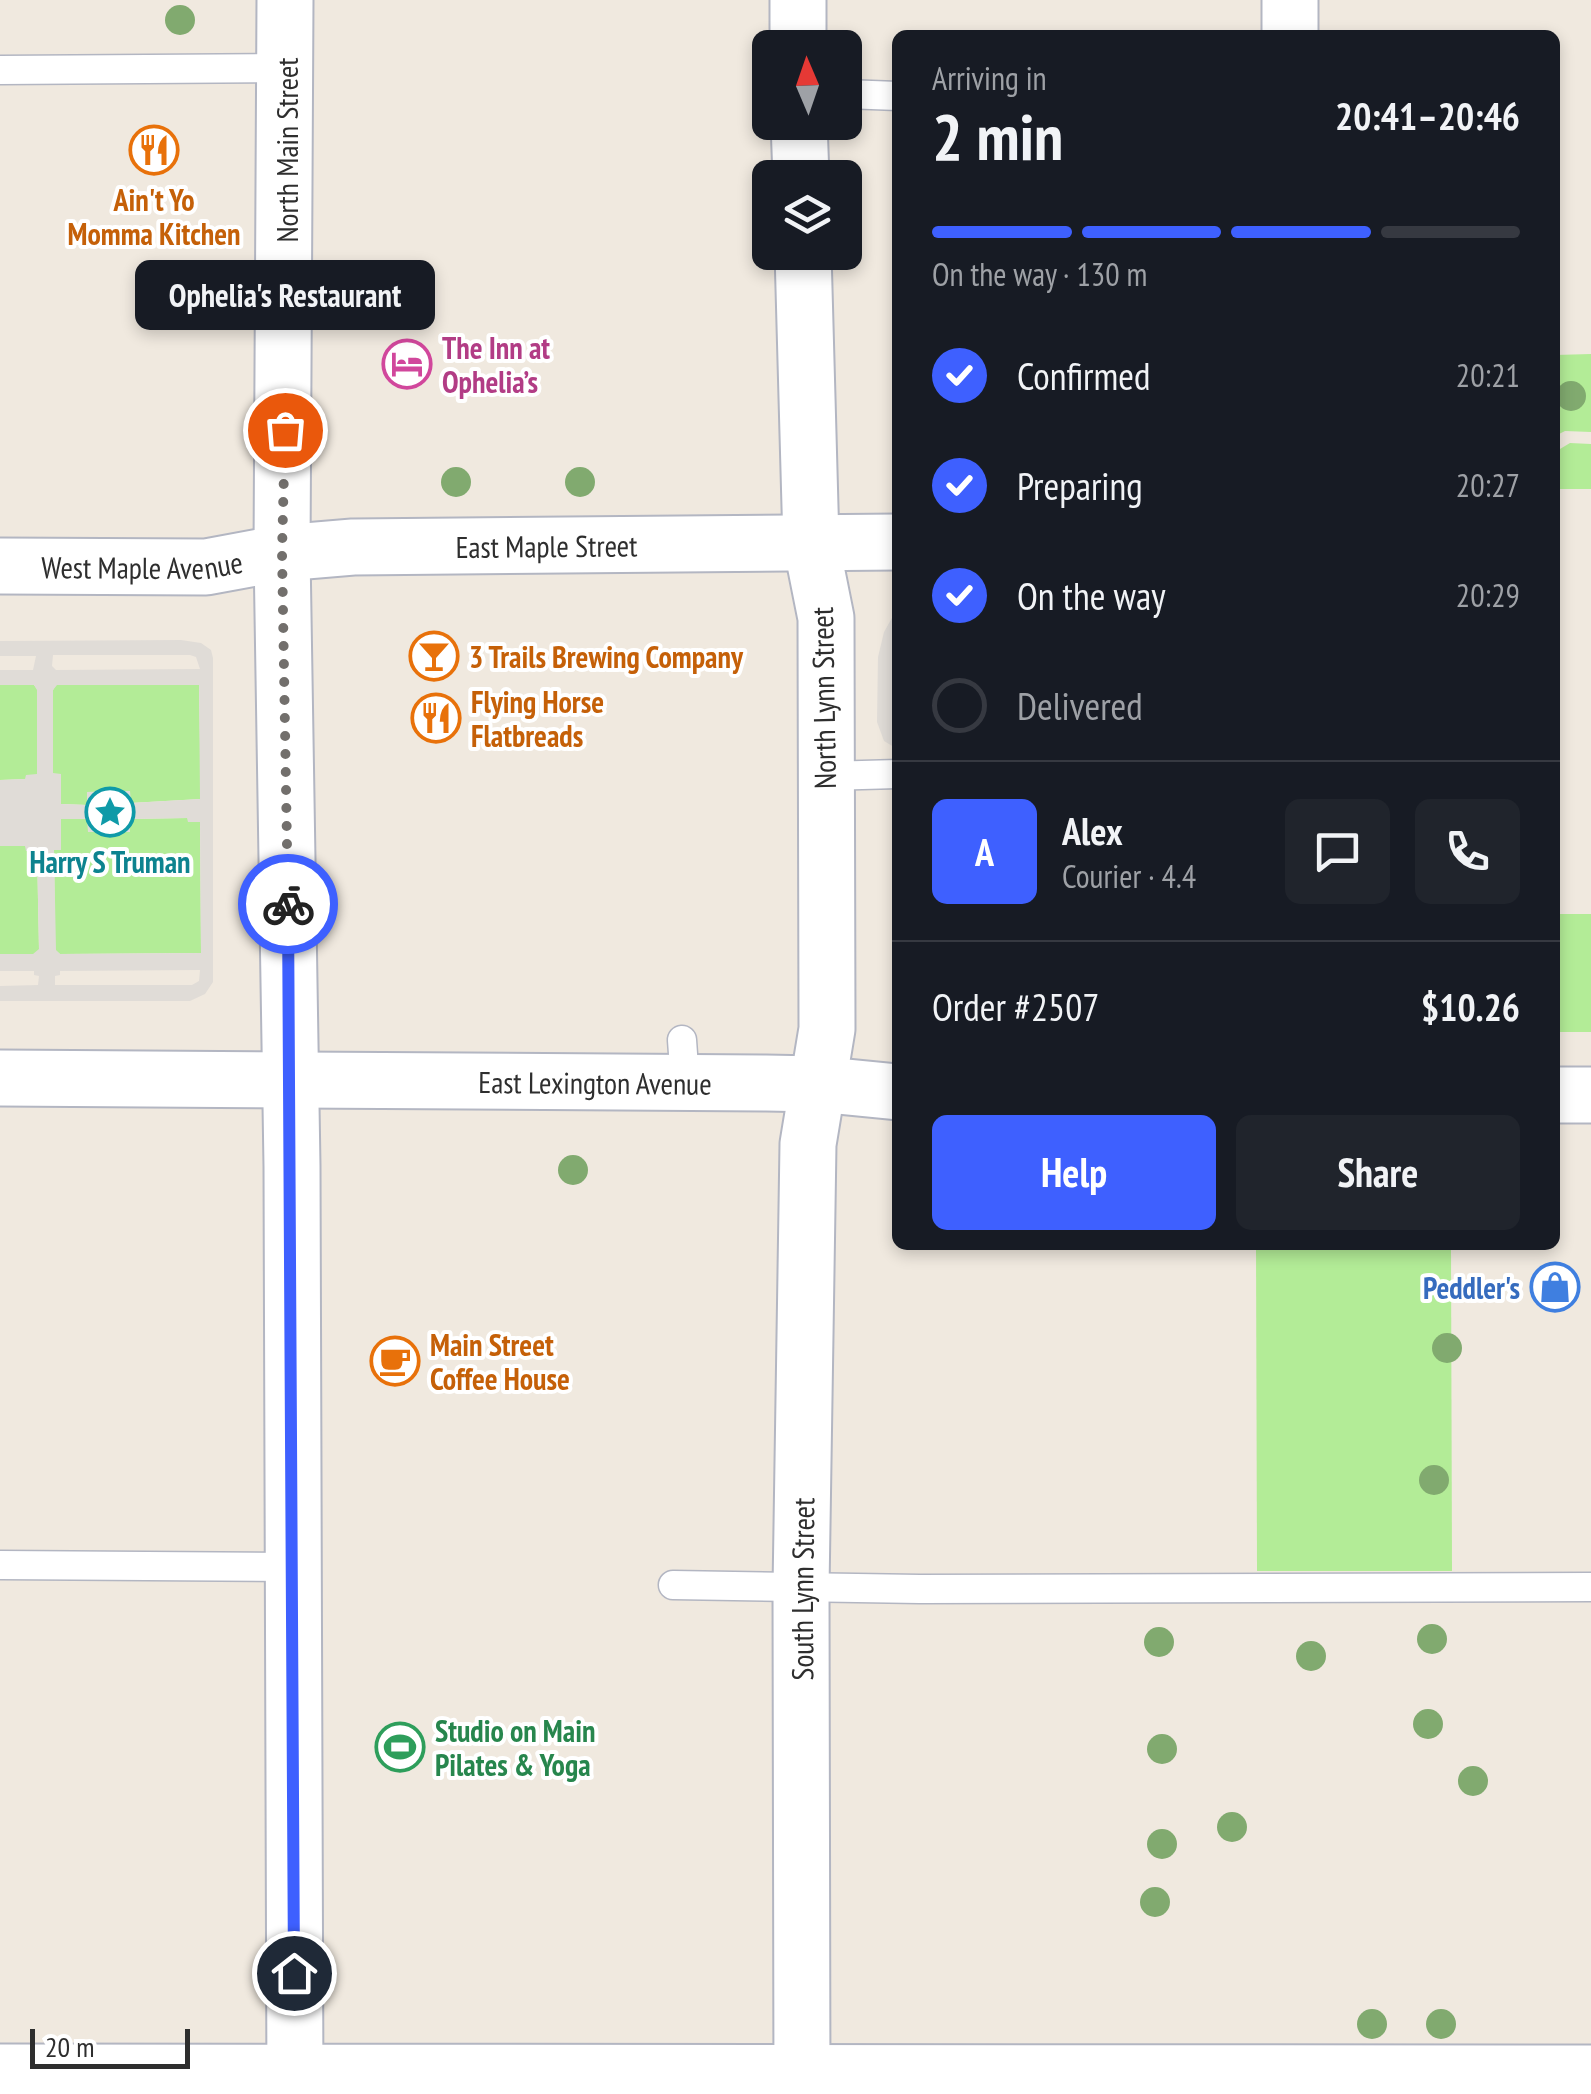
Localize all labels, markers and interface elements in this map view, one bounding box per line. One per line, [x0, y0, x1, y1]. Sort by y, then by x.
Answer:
north arrow [752, 30, 862, 140]
map controls [752, 30, 862, 270]
street label: North Main Street [267, 57, 306, 243]
text: Arriving in [932, 57, 1047, 99]
text: 20:41–20:46 [1335, 91, 1520, 140]
text: 2 min [932, 94, 1063, 178]
restaurant icon: Ain't Yo Momma Kitchen [128, 124, 180, 176]
button: layers [752, 160, 862, 270]
place label: Ain't Yo Momma Kitchen [68, 180, 240, 253]
text: On the way · 130 m [932, 253, 1147, 295]
callout: Ophelia's Restaurant [135, 260, 435, 330]
text: Ophelia's Restaurant [169, 274, 401, 316]
place label: The Inn at Ophelia’s [442, 328, 550, 401]
hotel icon: The Inn at Ophelia’s [381, 338, 433, 390]
icon: check [932, 348, 987, 403]
text: Confirmed [1017, 351, 1150, 400]
text: 20:21 [1456, 354, 1520, 396]
pin [243, 388, 328, 473]
icon: bag [258, 403, 313, 458]
icon: check [932, 458, 987, 513]
text: Preparing [1017, 461, 1143, 510]
text: 20:27 [1456, 464, 1520, 506]
street label: East Maple Street [455, 525, 638, 566]
street label: West Maple Avenue [41, 541, 246, 587]
icon: check [932, 568, 987, 623]
text: On the way [1017, 571, 1165, 620]
text: 20:29 [1456, 574, 1520, 616]
street label: North Lynn Street [802, 606, 844, 789]
bar icon: 3 Trails Brewing Company [408, 630, 460, 682]
place label: 3 Trails Brewing Company [469, 637, 744, 676]
text: Delivered [1017, 681, 1143, 730]
place label: Flying Horse Flatbreads [471, 682, 604, 755]
restaurant icon: Flying Horse Flatbreads [410, 692, 462, 744]
place icon: Harry S Truman [84, 786, 136, 838]
button: chat [1285, 799, 1390, 904]
button: phone [1415, 799, 1520, 904]
text: Alex [1062, 806, 1123, 855]
text: A [975, 827, 994, 876]
place label: Harry S Truman [29, 842, 191, 881]
courier [238, 854, 338, 954]
text: Courier · 4.4 [1062, 855, 1196, 897]
icon: bike [261, 877, 316, 932]
text: Order #2507 [932, 982, 1099, 1031]
text: $10.26 [1421, 982, 1520, 1031]
street label: East Lexington Avenue [478, 1062, 712, 1102]
button: Help [932, 1115, 1216, 1230]
button: Share [1236, 1115, 1520, 1230]
shop icon: Peddler's [1529, 1261, 1581, 1313]
place label: Peddler's [1423, 1268, 1520, 1307]
place label: Main Street Coffee House [430, 1325, 570, 1398]
cafe icon: Main Street Coffee House [369, 1335, 421, 1387]
street label: South Lynn Street [781, 1496, 822, 1681]
place label: Studio on Main Pilates & Yoga [435, 1711, 595, 1784]
sports icon: Studio on Main Pilates & Yoga [374, 1721, 426, 1773]
pin [252, 1931, 337, 2016]
icon: home [267, 1946, 322, 2001]
scale bar [30, 2024, 190, 2068]
text: 20 m [45, 2028, 94, 2065]

